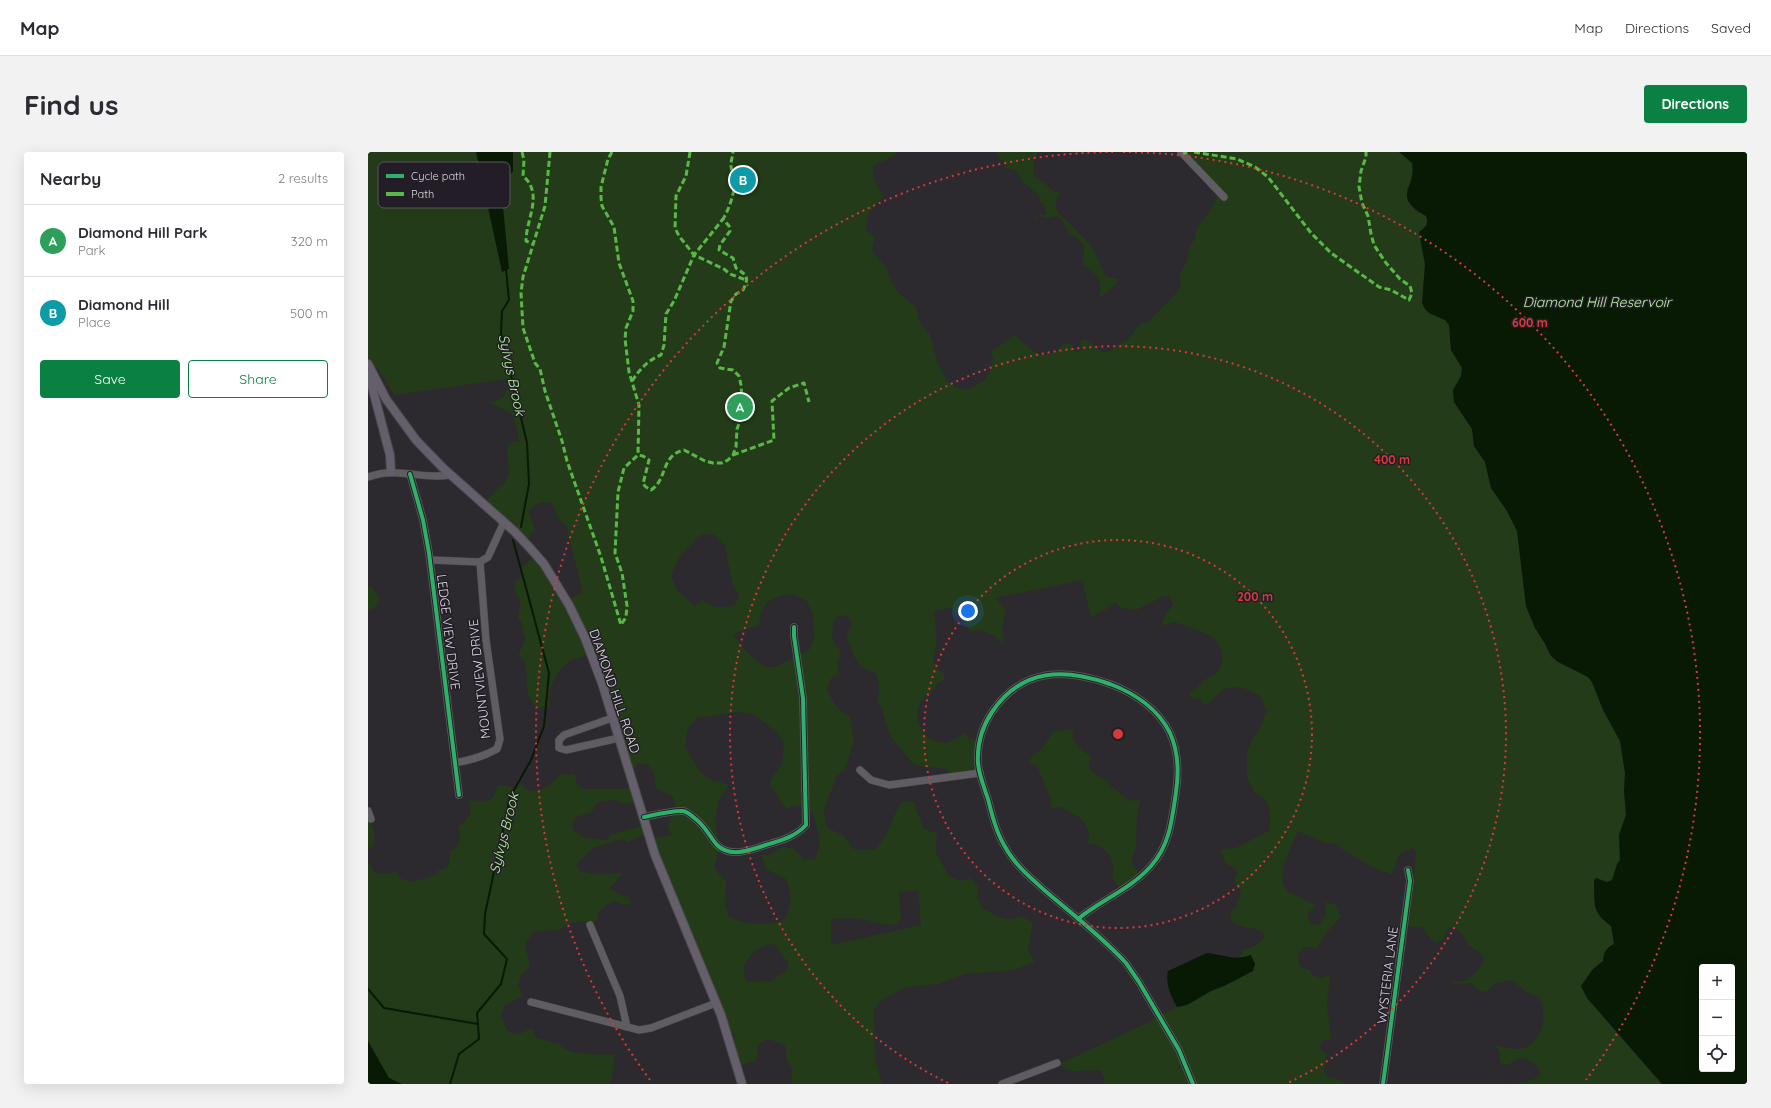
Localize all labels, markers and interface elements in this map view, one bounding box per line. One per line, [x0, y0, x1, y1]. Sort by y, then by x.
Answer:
text: Map [20, 16, 59, 40]
text: Map [1574, 19, 1603, 37]
text: Directions [1625, 19, 1689, 37]
text: Saved [1711, 19, 1751, 37]
button: Directions [1644, 85, 1747, 123]
text: Find us [24, 87, 118, 122]
legend [378, 162, 510, 208]
pin: B [730, 165, 756, 195]
text: Nearby [40, 168, 101, 189]
text: Cycle path [411, 169, 465, 183]
text: 2 results [278, 170, 328, 186]
text: Path [411, 187, 434, 201]
text: Diamond Hill Park [78, 223, 208, 242]
text: A [49, 233, 57, 249]
text: 320 m [291, 233, 328, 249]
text: Park [78, 242, 106, 258]
water label: Diamond Hill Reservoir [1523, 293, 1673, 311]
text: Diamond Hill [78, 295, 170, 314]
text: B [49, 305, 57, 321]
text: 500 m [290, 305, 328, 321]
text: Place [78, 314, 111, 330]
text: 600 m [1512, 315, 1548, 330]
water label: Sylvys Brook [495, 333, 530, 419]
button: Save [40, 360, 180, 398]
button: Share [188, 360, 328, 398]
pin: A [727, 392, 753, 422]
text: 400 m [1374, 452, 1410, 467]
street label: LEDGE VIEW DRIVE [434, 573, 464, 691]
text: 200 m [1237, 589, 1273, 604]
your location [958, 601, 978, 621]
street label: MOUNTVIEW DRIVE [465, 618, 493, 740]
street label: DIAMOND HILL ROAD [586, 627, 644, 755]
centre of rings [1111, 727, 1125, 741]
water label: Sylvys Brook [485, 789, 523, 875]
street label: WYSTERIA LANE [1373, 925, 1401, 1025]
map controls [1699, 964, 1735, 1072]
button: + [1699, 964, 1735, 1000]
button: − [1699, 1000, 1735, 1036]
button: locate [1699, 1036, 1735, 1072]

